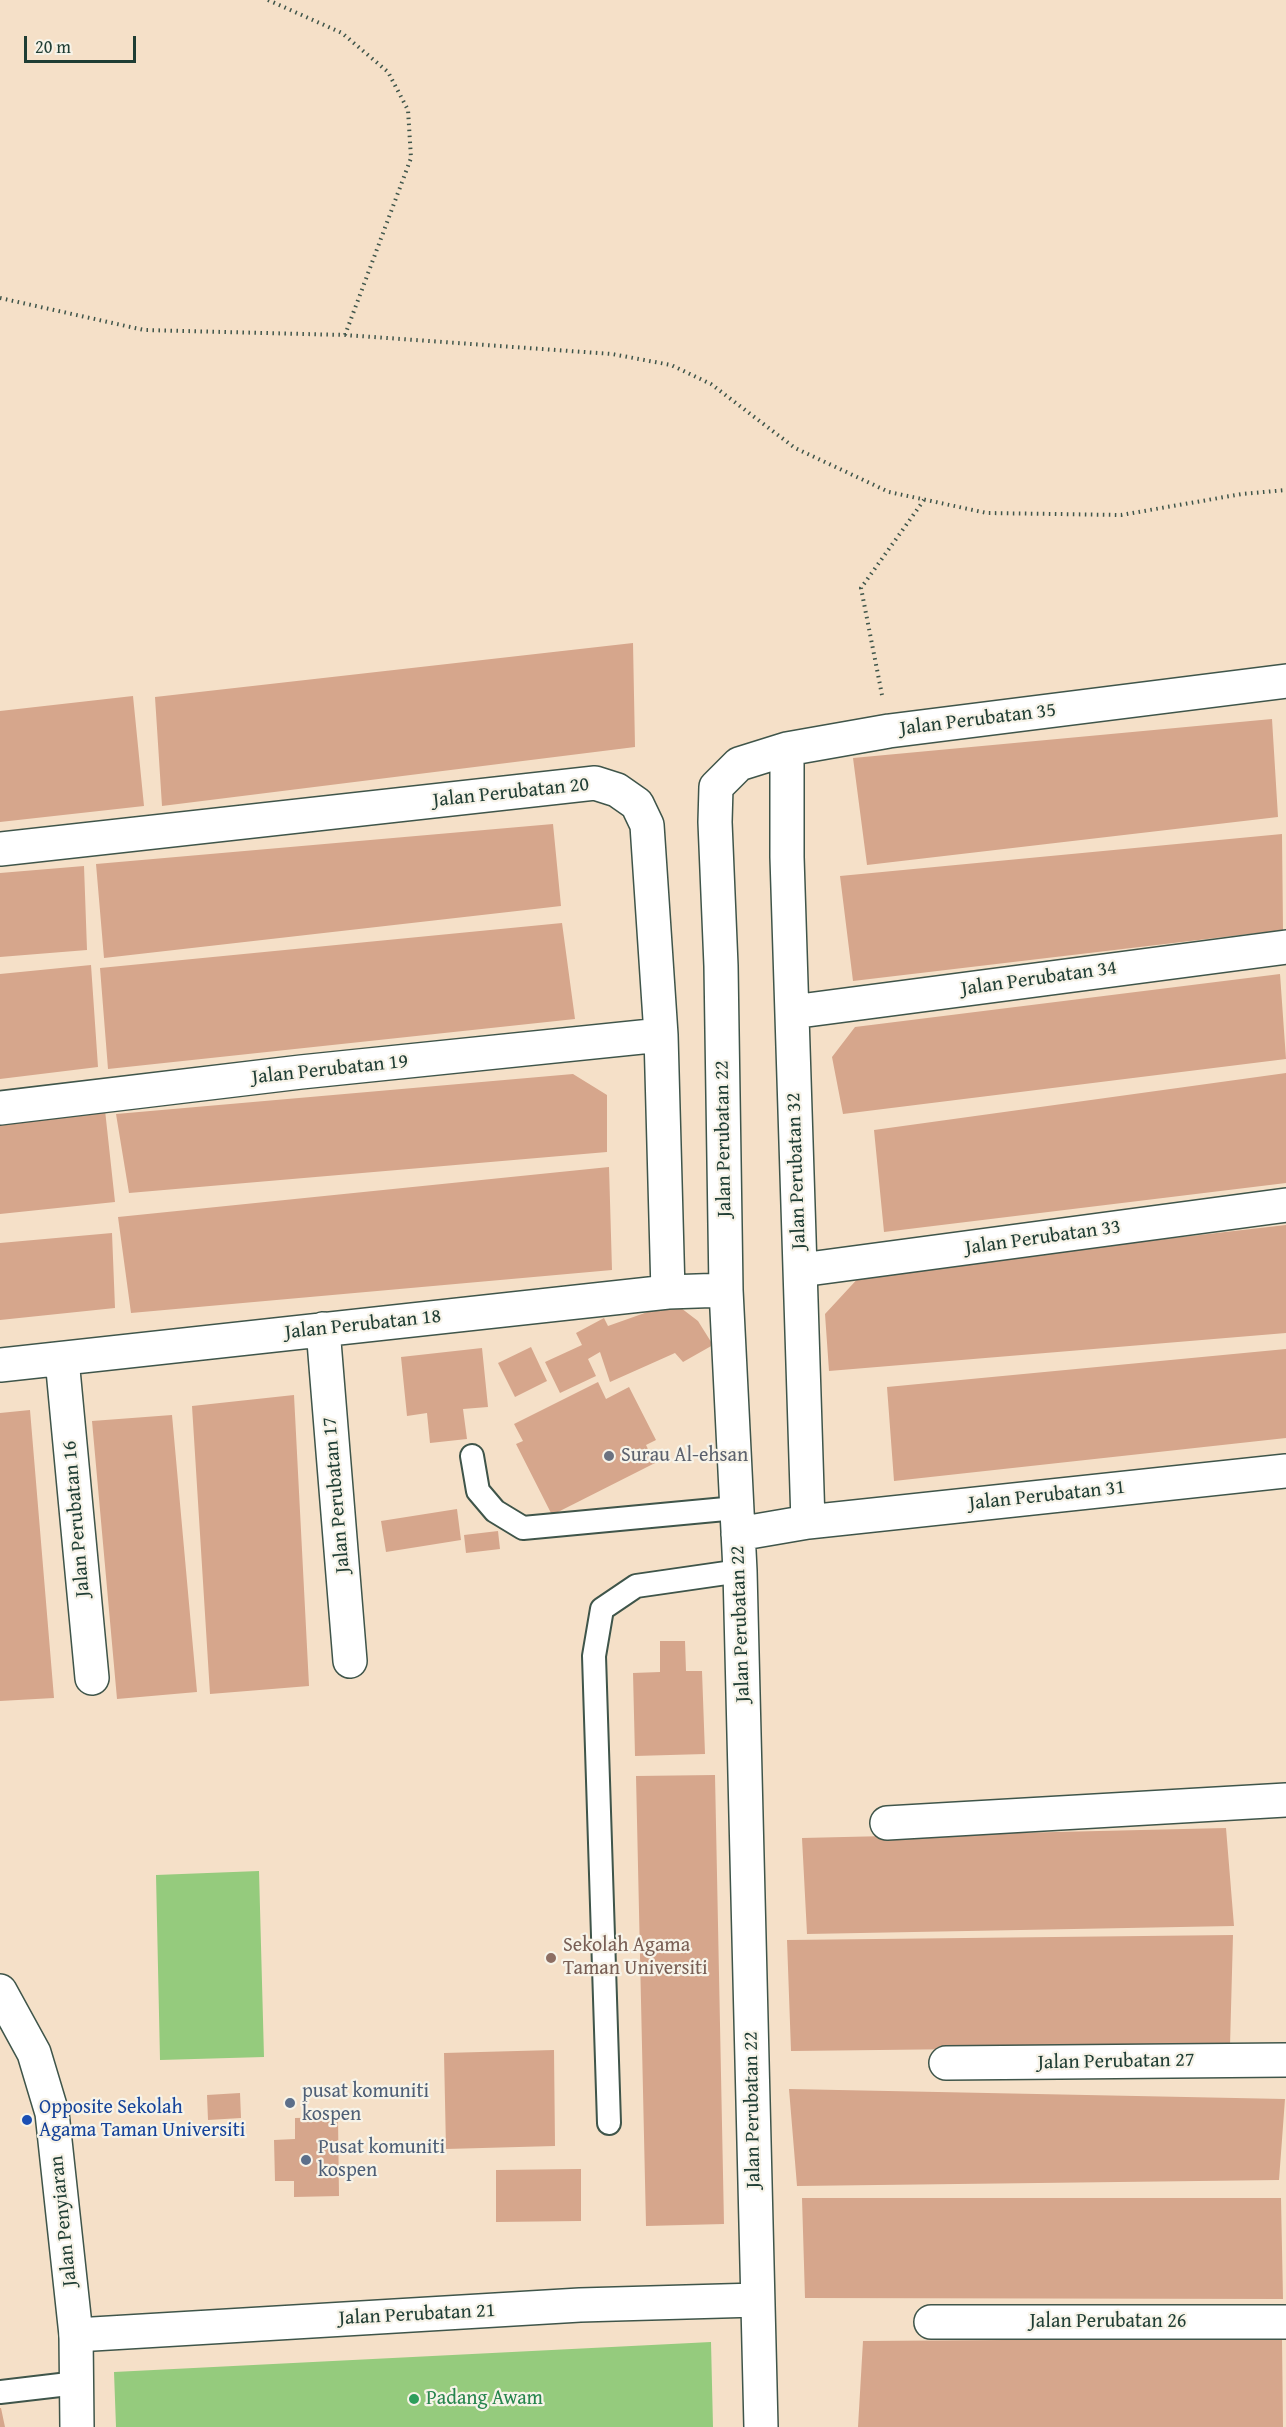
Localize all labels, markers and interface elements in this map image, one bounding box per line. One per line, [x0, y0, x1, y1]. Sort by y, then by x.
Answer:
scale bar [27, 24, 140, 62]
text: 20 m [35, 33, 71, 60]
street label: Jalan Perubatan 35 [899, 699, 1057, 741]
street label: Jalan Perubatan 20 [432, 773, 590, 813]
street label: Jalan Perubatan 34 [960, 956, 1118, 1002]
street label: Jalan Perubatan 19 [251, 1050, 409, 1090]
street label: Jalan Perubatan 22 [711, 1060, 737, 1218]
street label: Jalan Perubatan 32 [782, 1092, 812, 1250]
street label: Jalan Perubatan 33 [964, 1215, 1122, 1261]
street label: Jalan Perubatan 18 [284, 1305, 442, 1345]
street label: Jalan Perubatan 17 [318, 1416, 356, 1574]
street label: Jalan Perubatan 16 [58, 1440, 96, 1598]
place label: Surau Al-ehsan [621, 1444, 748, 1468]
marker: Surau Al-ehsan [602, 1449, 616, 1463]
street label: Jalan Perubatan 31 [968, 1476, 1126, 1516]
street label: Jalan Perubatan 22 [726, 1545, 756, 1703]
place label: Sekolah Agama Taman Universiti [563, 1934, 708, 1981]
marker: Sekolah Agama Taman Universiti [544, 1951, 558, 1965]
street label: Jalan Perubatan 22 [740, 2031, 766, 2189]
street label: Jalan Perubatan 27 [1037, 2049, 1195, 2075]
place label: pusat komuniti kospen [302, 2080, 429, 2127]
place label: Opposite Sekolah Agama Taman Universiti [39, 2096, 245, 2143]
marker: pusat komuniti kospen [283, 2096, 297, 2110]
marker: Opposite Sekolah Agama Taman Universiti [20, 2113, 34, 2127]
place label: Pusat komuniti kospen [318, 2136, 445, 2183]
marker: Pusat komuniti kospen [299, 2153, 313, 2167]
street label: Jalan Penyiaran [45, 2154, 83, 2288]
street label: Jalan Perubatan 21 [338, 2299, 496, 2331]
street label: Jalan Perubatan 26 [1030, 2310, 1186, 2334]
place label: Padang Awam [426, 2387, 543, 2411]
marker: Padang Awam [407, 2392, 421, 2406]

